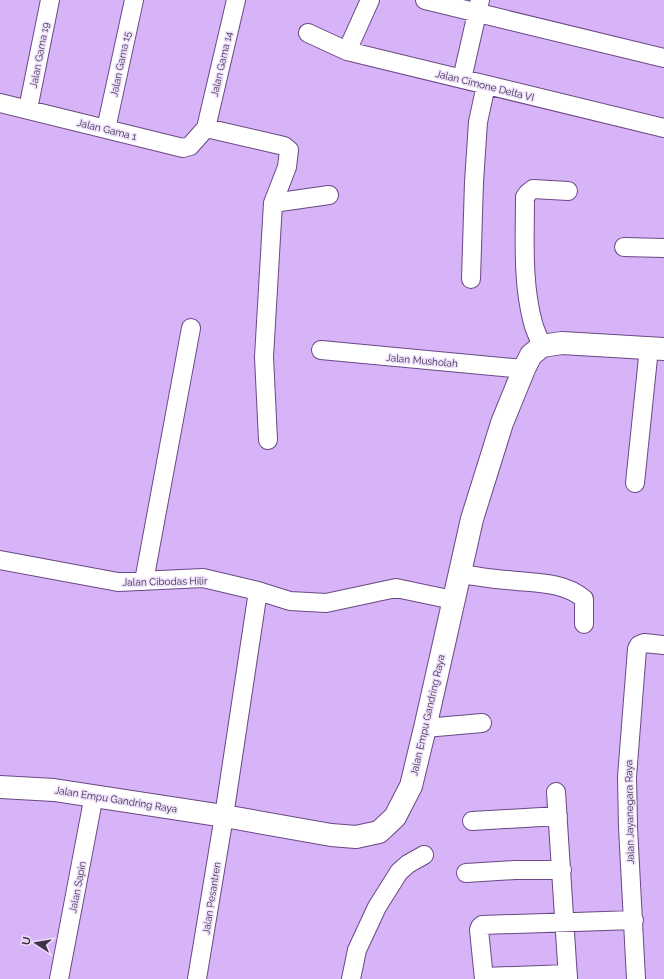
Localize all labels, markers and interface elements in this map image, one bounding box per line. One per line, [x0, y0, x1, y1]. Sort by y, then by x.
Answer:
street label: Jalan Gama 19 [28, 21, 51, 89]
street label: Jalan Gama 15 [108, 30, 133, 98]
street label: Jalan Gama 14 [209, 30, 234, 98]
street label: Jalan Cimone Delta VI [434, 68, 535, 103]
street label: Jalan Gama 1 [76, 117, 138, 142]
street label: Jalan Musholah [386, 352, 458, 369]
street label: Jalan Cibodas Hilir [122, 575, 208, 588]
street label: Jalan Empu Gandring Raya [408, 653, 447, 777]
street label: Jalan Jayanegara Raya [623, 760, 636, 864]
street label: Jalan Empu Gandring Raya [54, 784, 178, 815]
street label: Jalan Sapin [67, 860, 88, 914]
street label: Jalan Pesantren [200, 861, 223, 935]
north arrow [16, 923, 56, 963]
text: U [19, 936, 34, 946]

